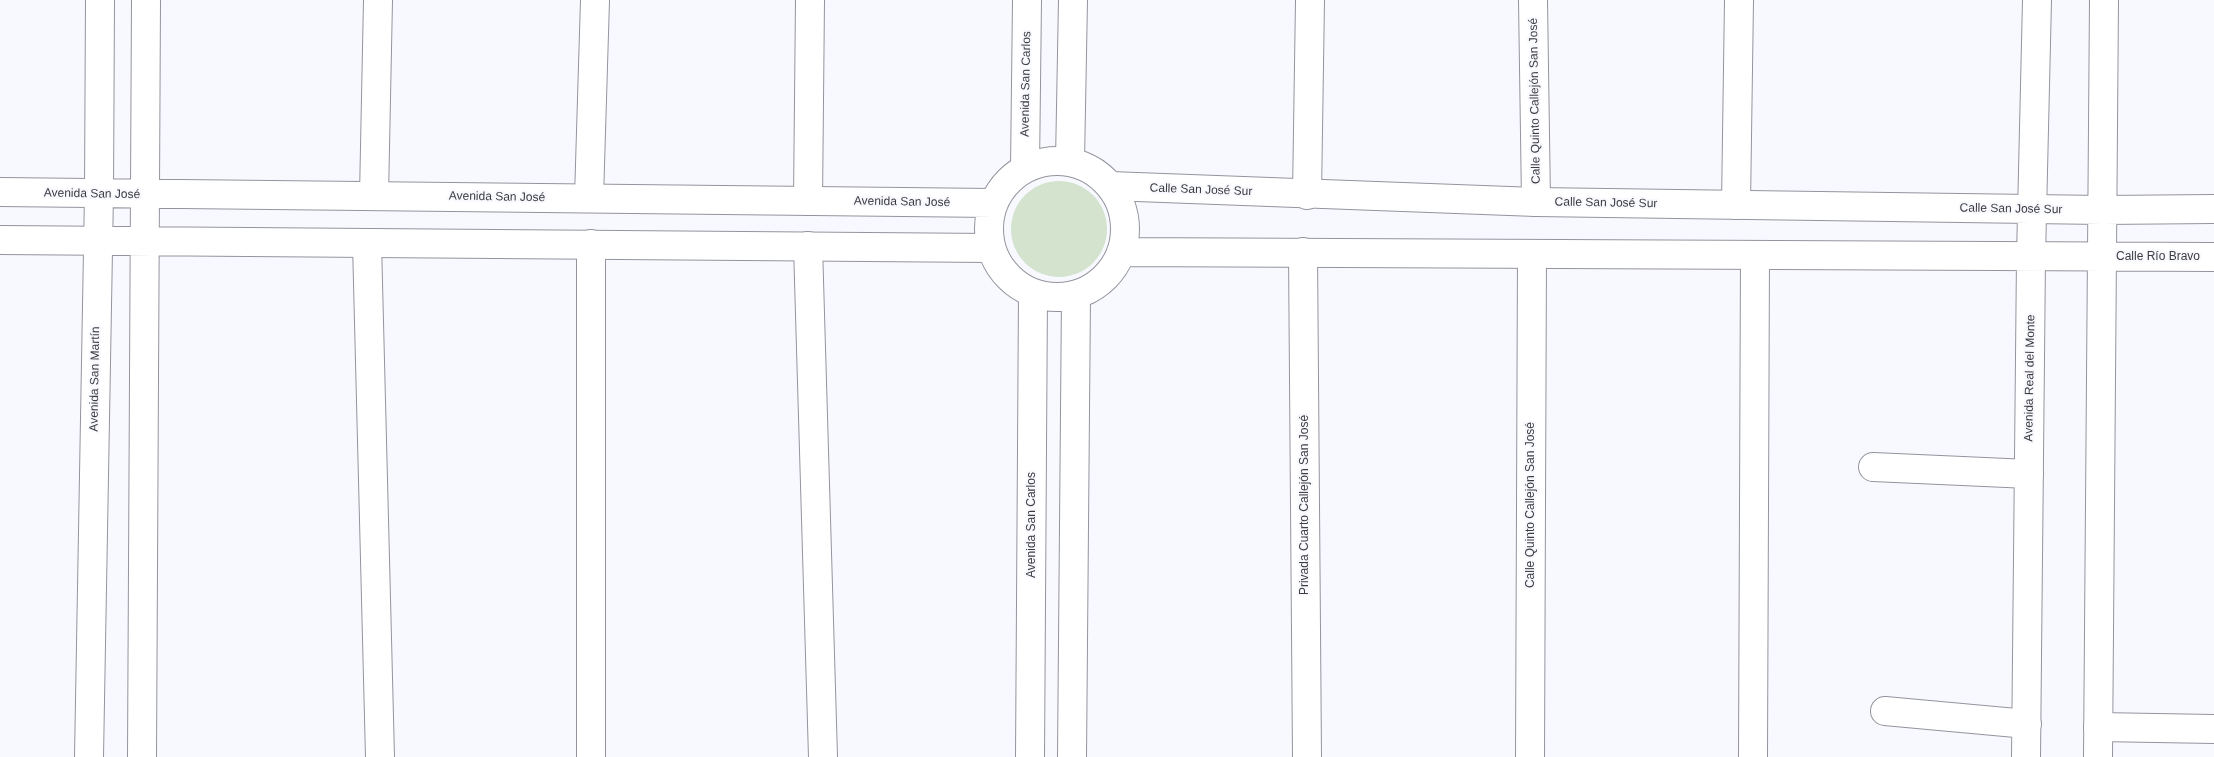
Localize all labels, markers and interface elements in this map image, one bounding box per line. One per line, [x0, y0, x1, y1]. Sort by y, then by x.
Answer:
street label: Calle Quinto Callejón San José [1526, 18, 1544, 184]
street label: Avenida San Carlos [1018, 31, 1034, 137]
street label: Calle San José Sur [1149, 181, 1253, 199]
street label: Avenida San José [44, 186, 140, 202]
street label: Avenida San José [449, 189, 545, 205]
street label: Avenida San José [854, 194, 950, 210]
street label: Calle San José Sur [1555, 195, 1657, 211]
street label: Calle San José Sur [1960, 201, 2062, 217]
street label: Calle Río Bravo [2116, 250, 2200, 264]
street label: Avenida Real del Monte [2022, 314, 2038, 442]
street label: Avenida San Martín [87, 326, 103, 432]
street label: Privada Cuarto Callejón San José [1298, 415, 1312, 595]
street label: Calle Quinto Callejón San José [1524, 422, 1538, 588]
street label: Avenida San Carlos [1025, 472, 1039, 578]

